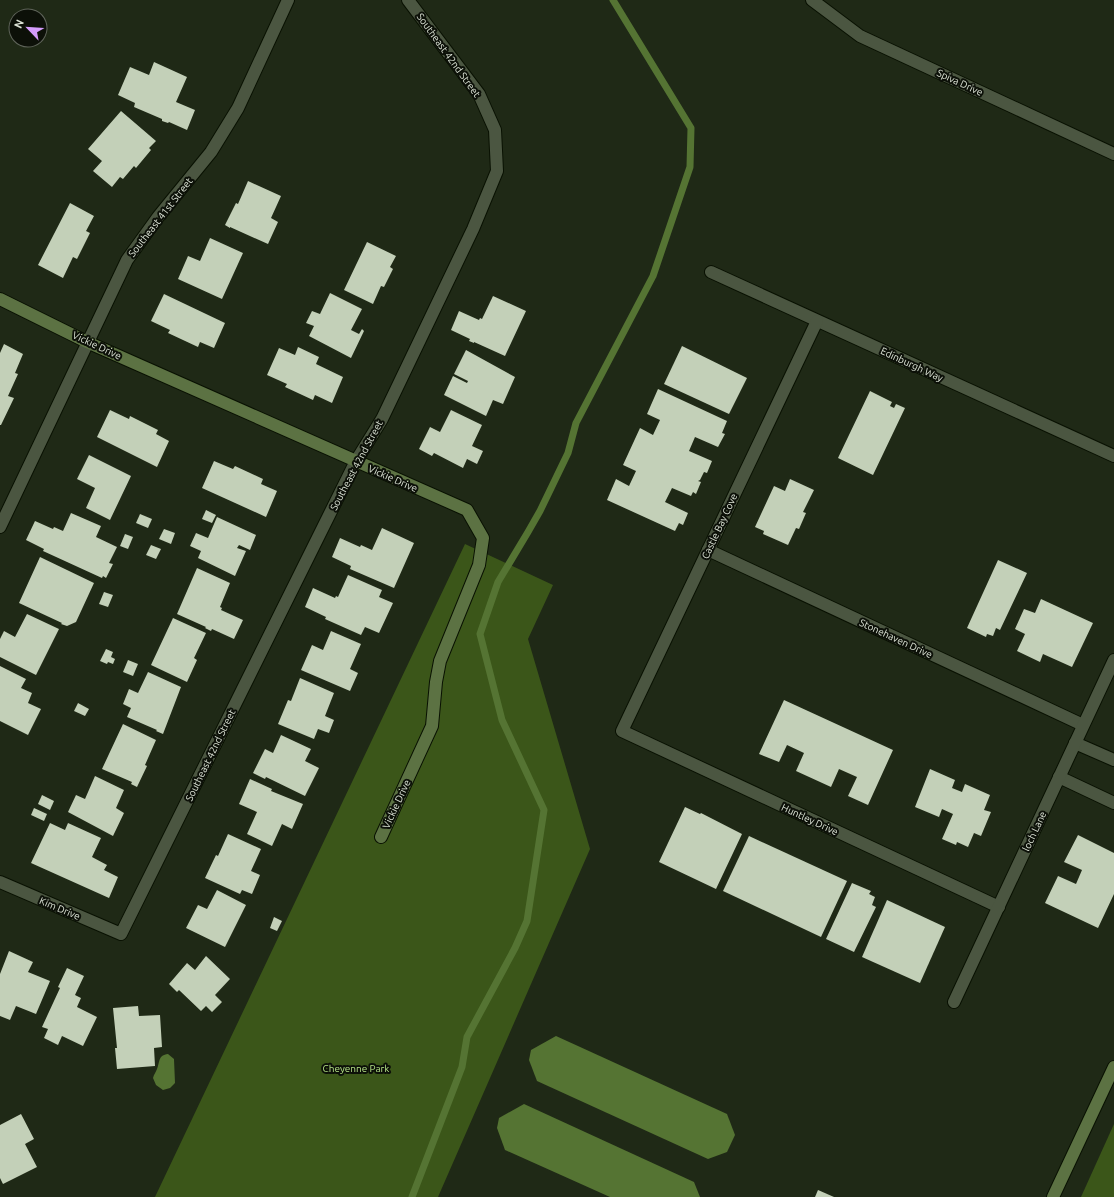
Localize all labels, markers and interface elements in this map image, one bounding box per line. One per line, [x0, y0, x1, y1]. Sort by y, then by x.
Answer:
north arrow [8, 8, 48, 48]
street label: Southeast 42nd Street [415, 11, 483, 99]
text: N [12, 18, 26, 30]
street label: Spiva Drive [935, 67, 985, 98]
street label: Southeast 41st Street [126, 175, 195, 259]
street label: Vickie Drive [71, 329, 123, 362]
street label: Edinburgh Way [879, 345, 945, 384]
street label: Southeast 42nd Street [328, 418, 385, 512]
street label: Vickie Drive [366, 463, 419, 494]
street label: Castle Bay Cove [699, 492, 739, 561]
street label: Stonehaven Drive [858, 617, 934, 660]
street label: Southeast 42nd Street [183, 707, 237, 803]
street label: Vickie Drive [380, 778, 413, 830]
street label: Huntley Drive [780, 802, 840, 837]
street label: loch Lane [1020, 810, 1048, 853]
street label: Kim Drive [38, 895, 82, 922]
park label: Cheyenne Park [323, 1063, 389, 1074]

